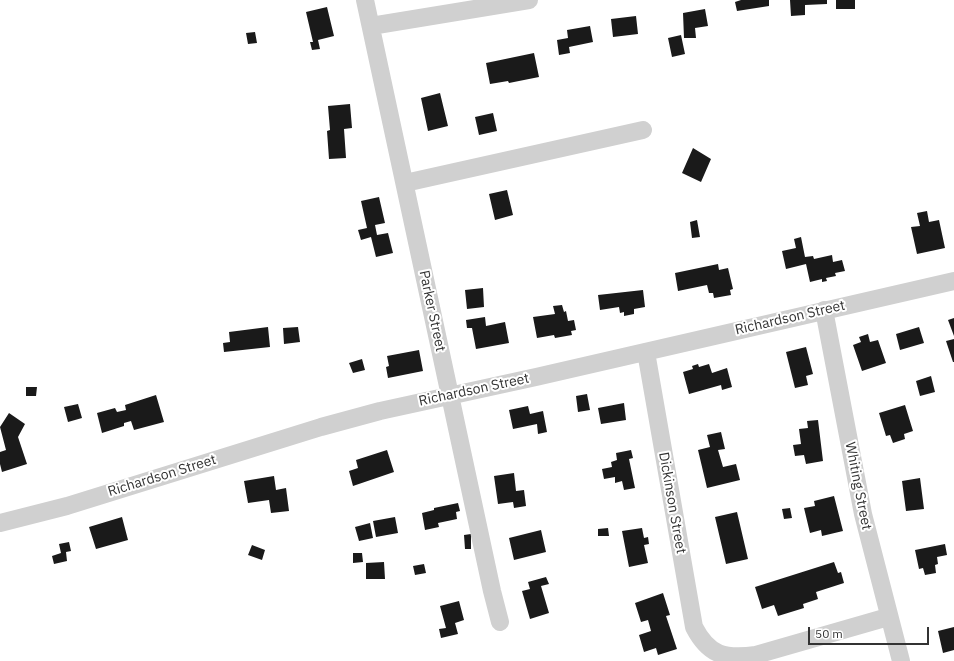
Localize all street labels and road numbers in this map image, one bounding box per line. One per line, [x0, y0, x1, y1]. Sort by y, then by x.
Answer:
street label: Parker Street [415, 269, 449, 353]
street label: Richardson Street [733, 297, 847, 339]
street label: Richardson Street [417, 370, 531, 410]
street label: Whiting Street [841, 441, 875, 531]
street label: Dickinson Street [655, 451, 689, 555]
street label: Richardson Street [106, 452, 218, 500]

